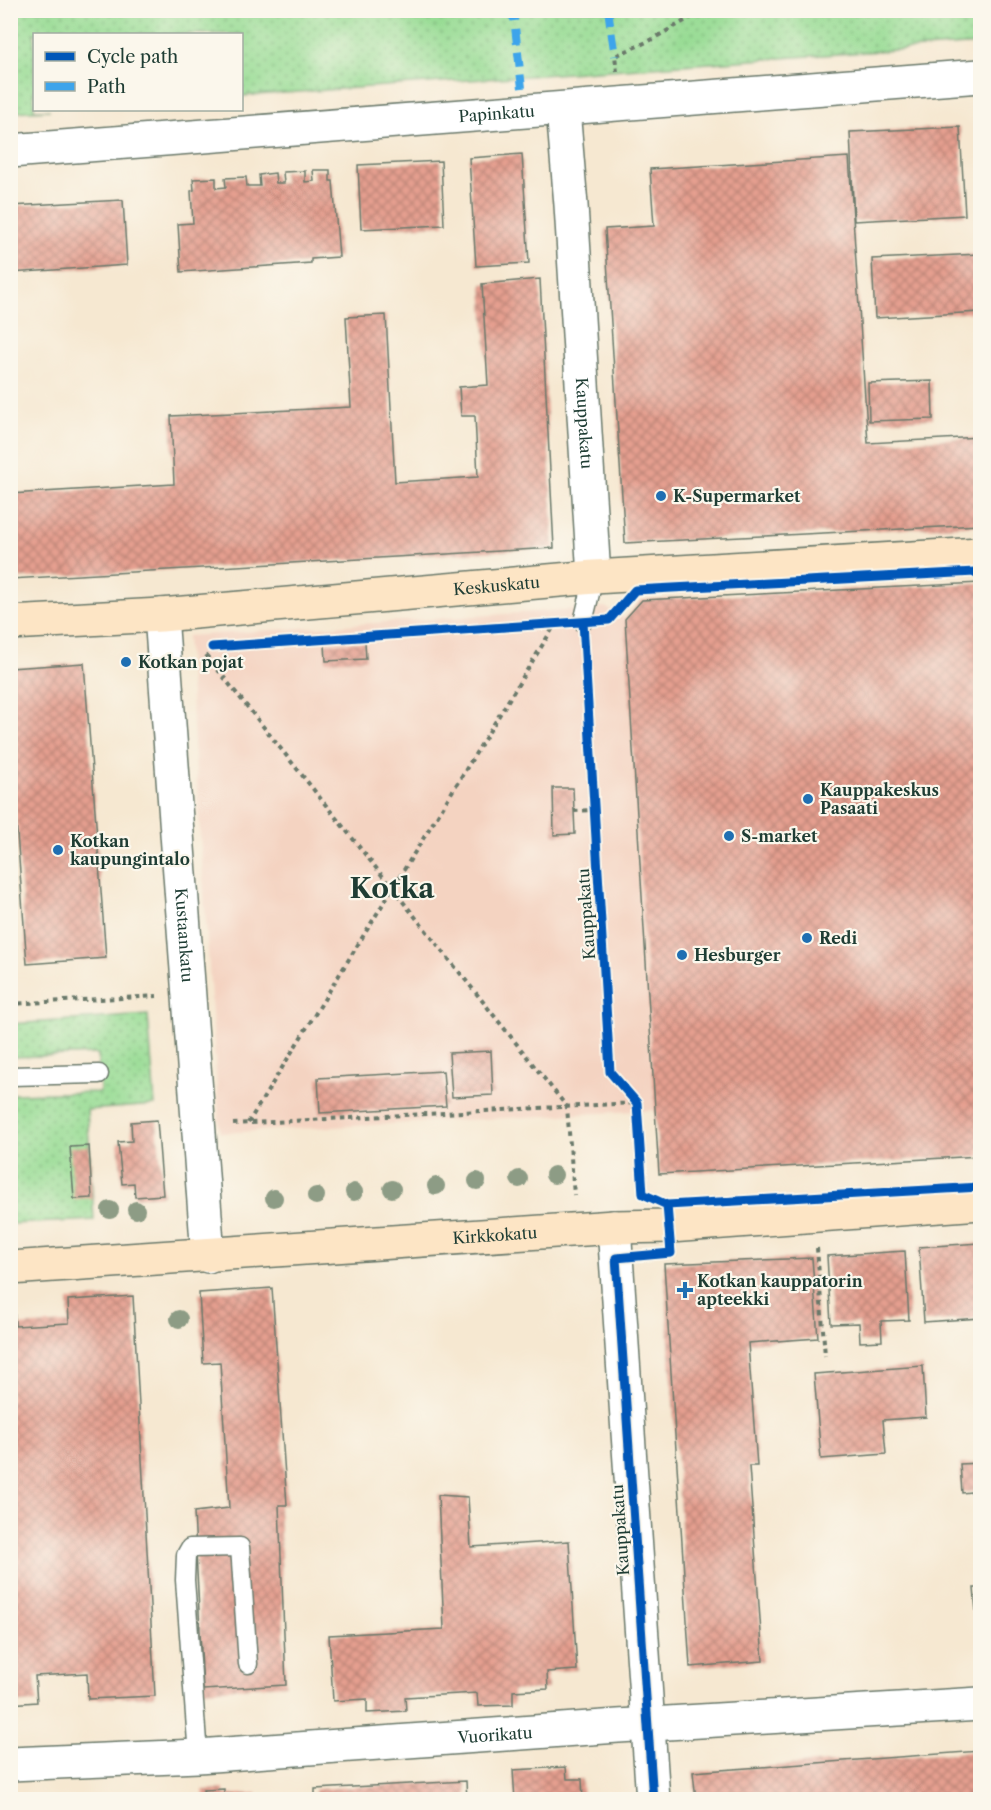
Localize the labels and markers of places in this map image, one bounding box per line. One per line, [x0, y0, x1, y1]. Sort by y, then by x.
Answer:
place label: K-Supermarket [673, 486, 801, 506]
marker: K-Supermarket [654, 489, 668, 503]
place label: Kotkan pojat [138, 652, 244, 672]
marker: Kotkan pojat [119, 655, 133, 669]
place label: Kauppakeskus Pasaati [820, 780, 939, 818]
marker: Kauppakeskus Pasaati [801, 792, 815, 806]
place label: S-market [741, 826, 818, 846]
marker: S-market [722, 829, 736, 843]
place label: Kotkan kaupungintalo [70, 831, 190, 869]
marker: Kotkan kaupungintalo [51, 843, 65, 857]
place label: Redi [819, 928, 857, 948]
marker: Redi [800, 931, 814, 945]
place label: Hesburger [694, 945, 781, 965]
marker: Hesburger [675, 948, 689, 962]
place label: Kotkan kauppatorin apteekki [697, 1271, 863, 1309]
marker: Kotkan kauppatorin apteekki [678, 1283, 692, 1297]

